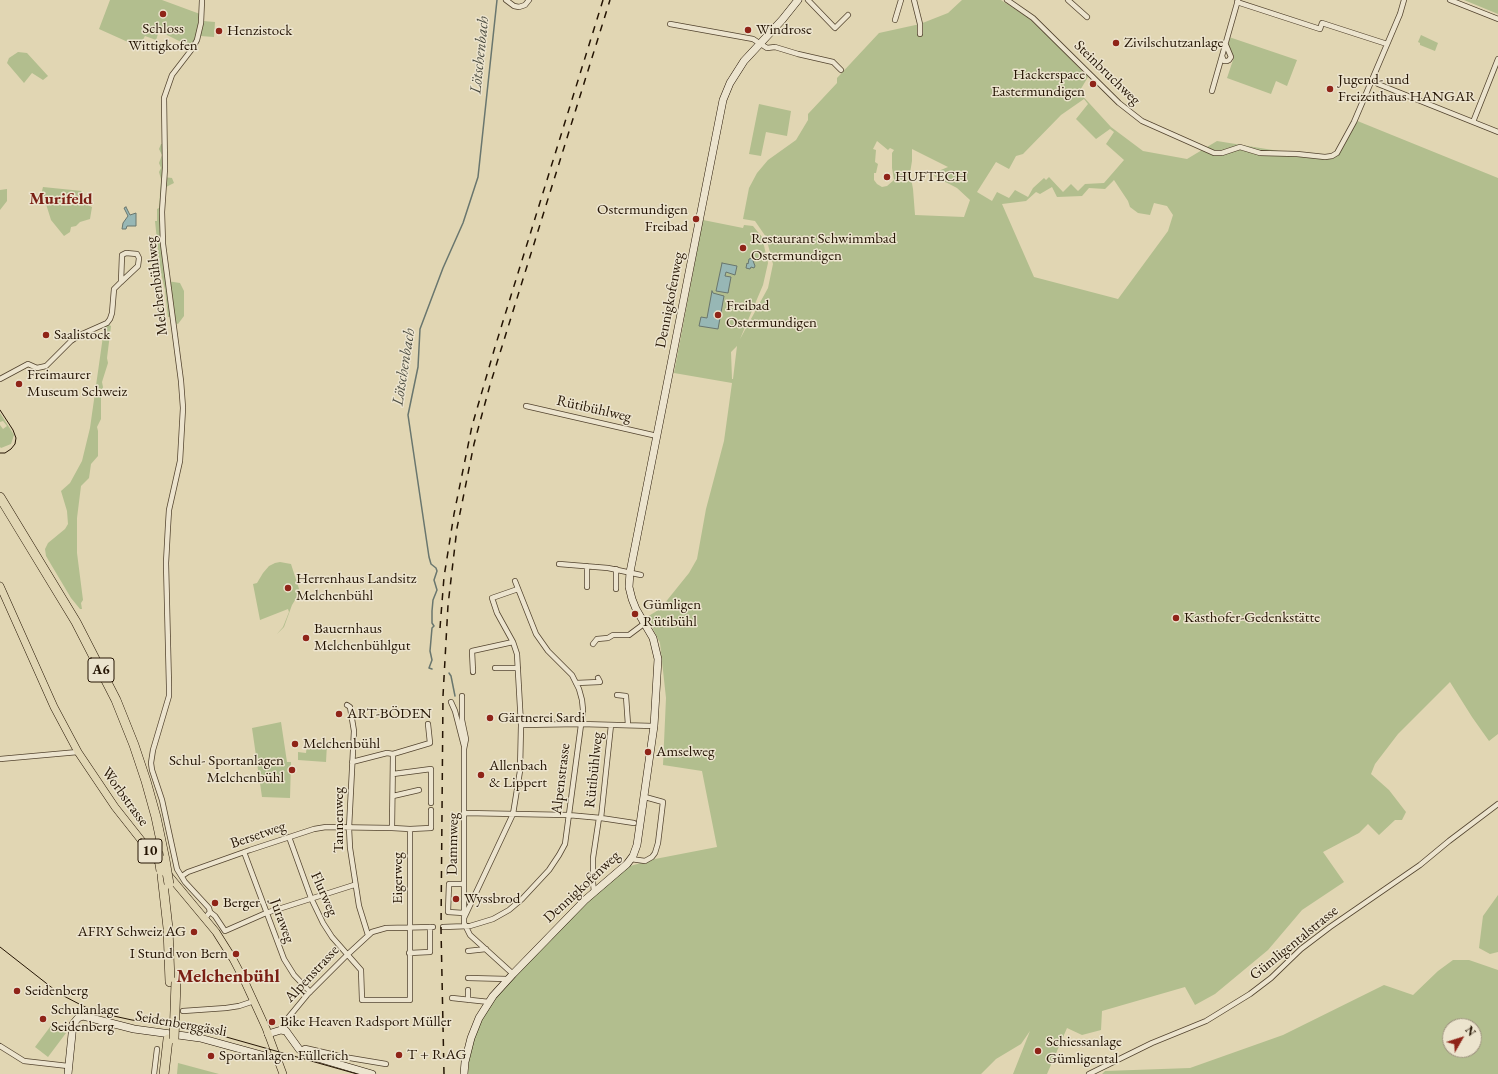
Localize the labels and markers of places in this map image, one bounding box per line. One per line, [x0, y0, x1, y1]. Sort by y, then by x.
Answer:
marker: Schloss Wittigkofen [158, 9, 168, 19]
place label: Schloss Wittigkofen [128, 20, 198, 55]
place label: Windrose [756, 21, 812, 39]
place label: Henzistock [227, 22, 292, 40]
marker: Windrose [743, 25, 753, 35]
marker: Henzistock [214, 26, 224, 36]
place label: Zivilschutzanlage [1124, 34, 1223, 52]
marker: Zivilschutzanlage [1111, 38, 1121, 48]
place label: Hackerspace Eastermundigen [991, 66, 1085, 101]
place label: Jugend- und Freizeithaus HANGAR [1338, 71, 1476, 106]
marker: Hackerspace Eastermundigen [1088, 79, 1098, 89]
marker: Jugend- und Freizeithaus HANGAR [1325, 84, 1335, 94]
place label: HUFTECH [895, 168, 967, 186]
marker: HUFTECH [882, 172, 892, 182]
place label: Ostermundigen Freibad [597, 201, 688, 236]
marker: Ostermundigen Freibad [691, 214, 701, 224]
place label: Restaurant Schwimmbad Ostermundigen [751, 230, 896, 265]
marker: Restaurant Schwimmbad Ostermundigen [738, 243, 748, 253]
place label: Freibad Ostermundigen [726, 297, 817, 332]
marker: Freibad Ostermundigen [713, 310, 723, 320]
place label: Saalistock [54, 326, 110, 344]
marker: Saalistock [41, 330, 51, 340]
place label: Freimaurer Museum Schweiz [27, 366, 127, 401]
marker: Freimaurer Museum Schweiz [14, 379, 24, 389]
place label: Herrenhaus Landsitz Melchenbühl [296, 570, 416, 605]
marker: Herrenhaus Landsitz Melchenbühl [283, 583, 293, 593]
place label: Gümligen Rütibühl [643, 596, 701, 631]
marker: Gümligen Rütibühl [630, 609, 640, 619]
place label: Kasthofer-Gedenkstätte [1184, 609, 1320, 627]
marker: Kasthofer-Gedenkstätte [1171, 613, 1181, 623]
place label: Bauernhaus Melchenbühlgut [314, 620, 410, 655]
marker: Bauernhaus Melchenbühlgut [301, 633, 311, 643]
place label: ART-BÖDEN [347, 705, 432, 723]
marker: ART-BÖDEN [334, 709, 344, 719]
place label: Gärtnerei Sardi [498, 709, 585, 727]
marker: Gärtnerei Sardi [485, 713, 495, 723]
place label: Melchenbühl [303, 735, 380, 753]
marker: Melchenbühl [290, 739, 300, 749]
place label: Amselweg [656, 743, 715, 761]
marker: Amselweg [643, 747, 653, 757]
place label: Schul- Sportanlagen Melchenbühl [169, 752, 284, 787]
place label: Allenbach & Lippert [489, 757, 548, 792]
marker: Schul- Sportanlagen Melchenbühl [287, 765, 297, 775]
marker: Allenbach & Lippert [476, 770, 486, 780]
place label: Wyssbrod [464, 890, 520, 908]
place label: Berger [223, 894, 260, 912]
marker: Wyssbrod [451, 894, 461, 904]
marker: Berger [210, 898, 220, 908]
place label: AFRY Schweiz AG [77, 923, 186, 941]
marker: AFRY Schweiz AG [189, 927, 199, 937]
place label: I Stund von Bern [130, 945, 228, 963]
marker: I Stund von Bern [231, 949, 241, 959]
place label: Seidenberg [25, 982, 88, 1000]
marker: Seidenberg [12, 986, 22, 996]
place label: Schulanlage Seidenberg [51, 1001, 119, 1036]
place label: Bike Heaven Radsport Müller [280, 1013, 452, 1031]
marker: Schulanlage Seidenberg [38, 1014, 48, 1024]
marker: Bike Heaven Radsport Müller [267, 1017, 277, 1027]
place label: Schiessanlage Gümligental [1046, 1033, 1122, 1068]
place label: T + R AG [407, 1046, 466, 1064]
marker: Schiessanlage Gümligental [1033, 1046, 1043, 1056]
place label: Sportanlagen Füllerich [219, 1047, 349, 1065]
marker: T + R AG [394, 1050, 404, 1060]
marker: Sportanlagen Füllerich [206, 1051, 216, 1061]

